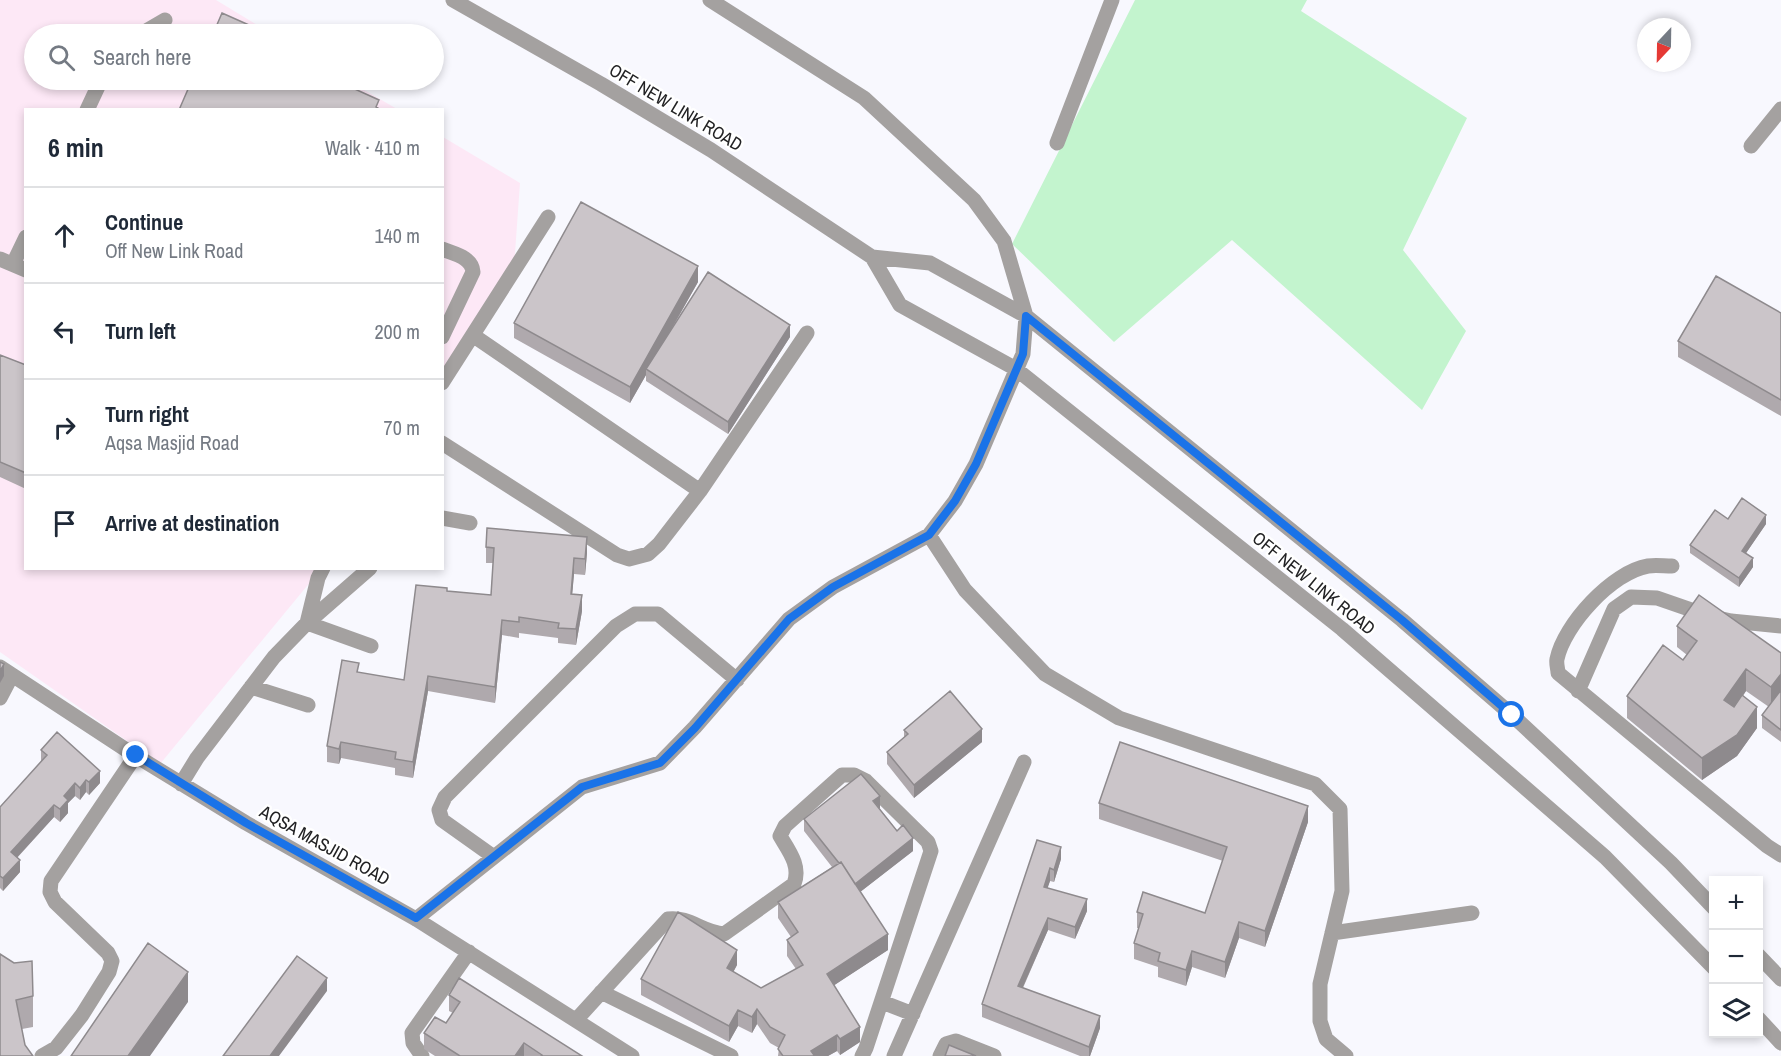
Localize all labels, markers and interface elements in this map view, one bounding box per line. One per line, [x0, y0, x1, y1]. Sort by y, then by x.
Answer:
north arrow [1637, 18, 1691, 72]
search box [24, 24, 444, 90]
icon: search [45, 41, 78, 74]
text: Search here [93, 42, 191, 72]
street label: OFF NEW LINK ROAD [605, 57, 747, 157]
text: 6 min [48, 130, 104, 165]
text: Walk · 410 m [325, 134, 420, 161]
text: Continue [105, 207, 183, 237]
icon: ahead [48, 219, 81, 252]
text: 140 m [374, 222, 420, 249]
text: Off New Link Road [105, 237, 243, 264]
icon: left [48, 315, 81, 348]
text: Turn left [105, 316, 176, 346]
text: 200 m [374, 318, 420, 345]
text: Turn right [105, 399, 189, 429]
icon: right [48, 411, 81, 444]
text: 70 m [384, 414, 420, 441]
text: Aqsa Masjid Road [105, 429, 239, 456]
icon: arrive [48, 507, 81, 540]
text: Arrive at destination [105, 508, 279, 538]
street label: OFF NEW LINK ROAD [1247, 526, 1381, 640]
route start [1498, 701, 1524, 727]
route end [122, 741, 148, 767]
street label: AQSA MASJID ROAD [255, 798, 395, 891]
map controls [1709, 876, 1763, 1038]
button: + [1709, 876, 1763, 930]
button: − [1709, 930, 1763, 984]
button: layers [1709, 984, 1763, 1038]

